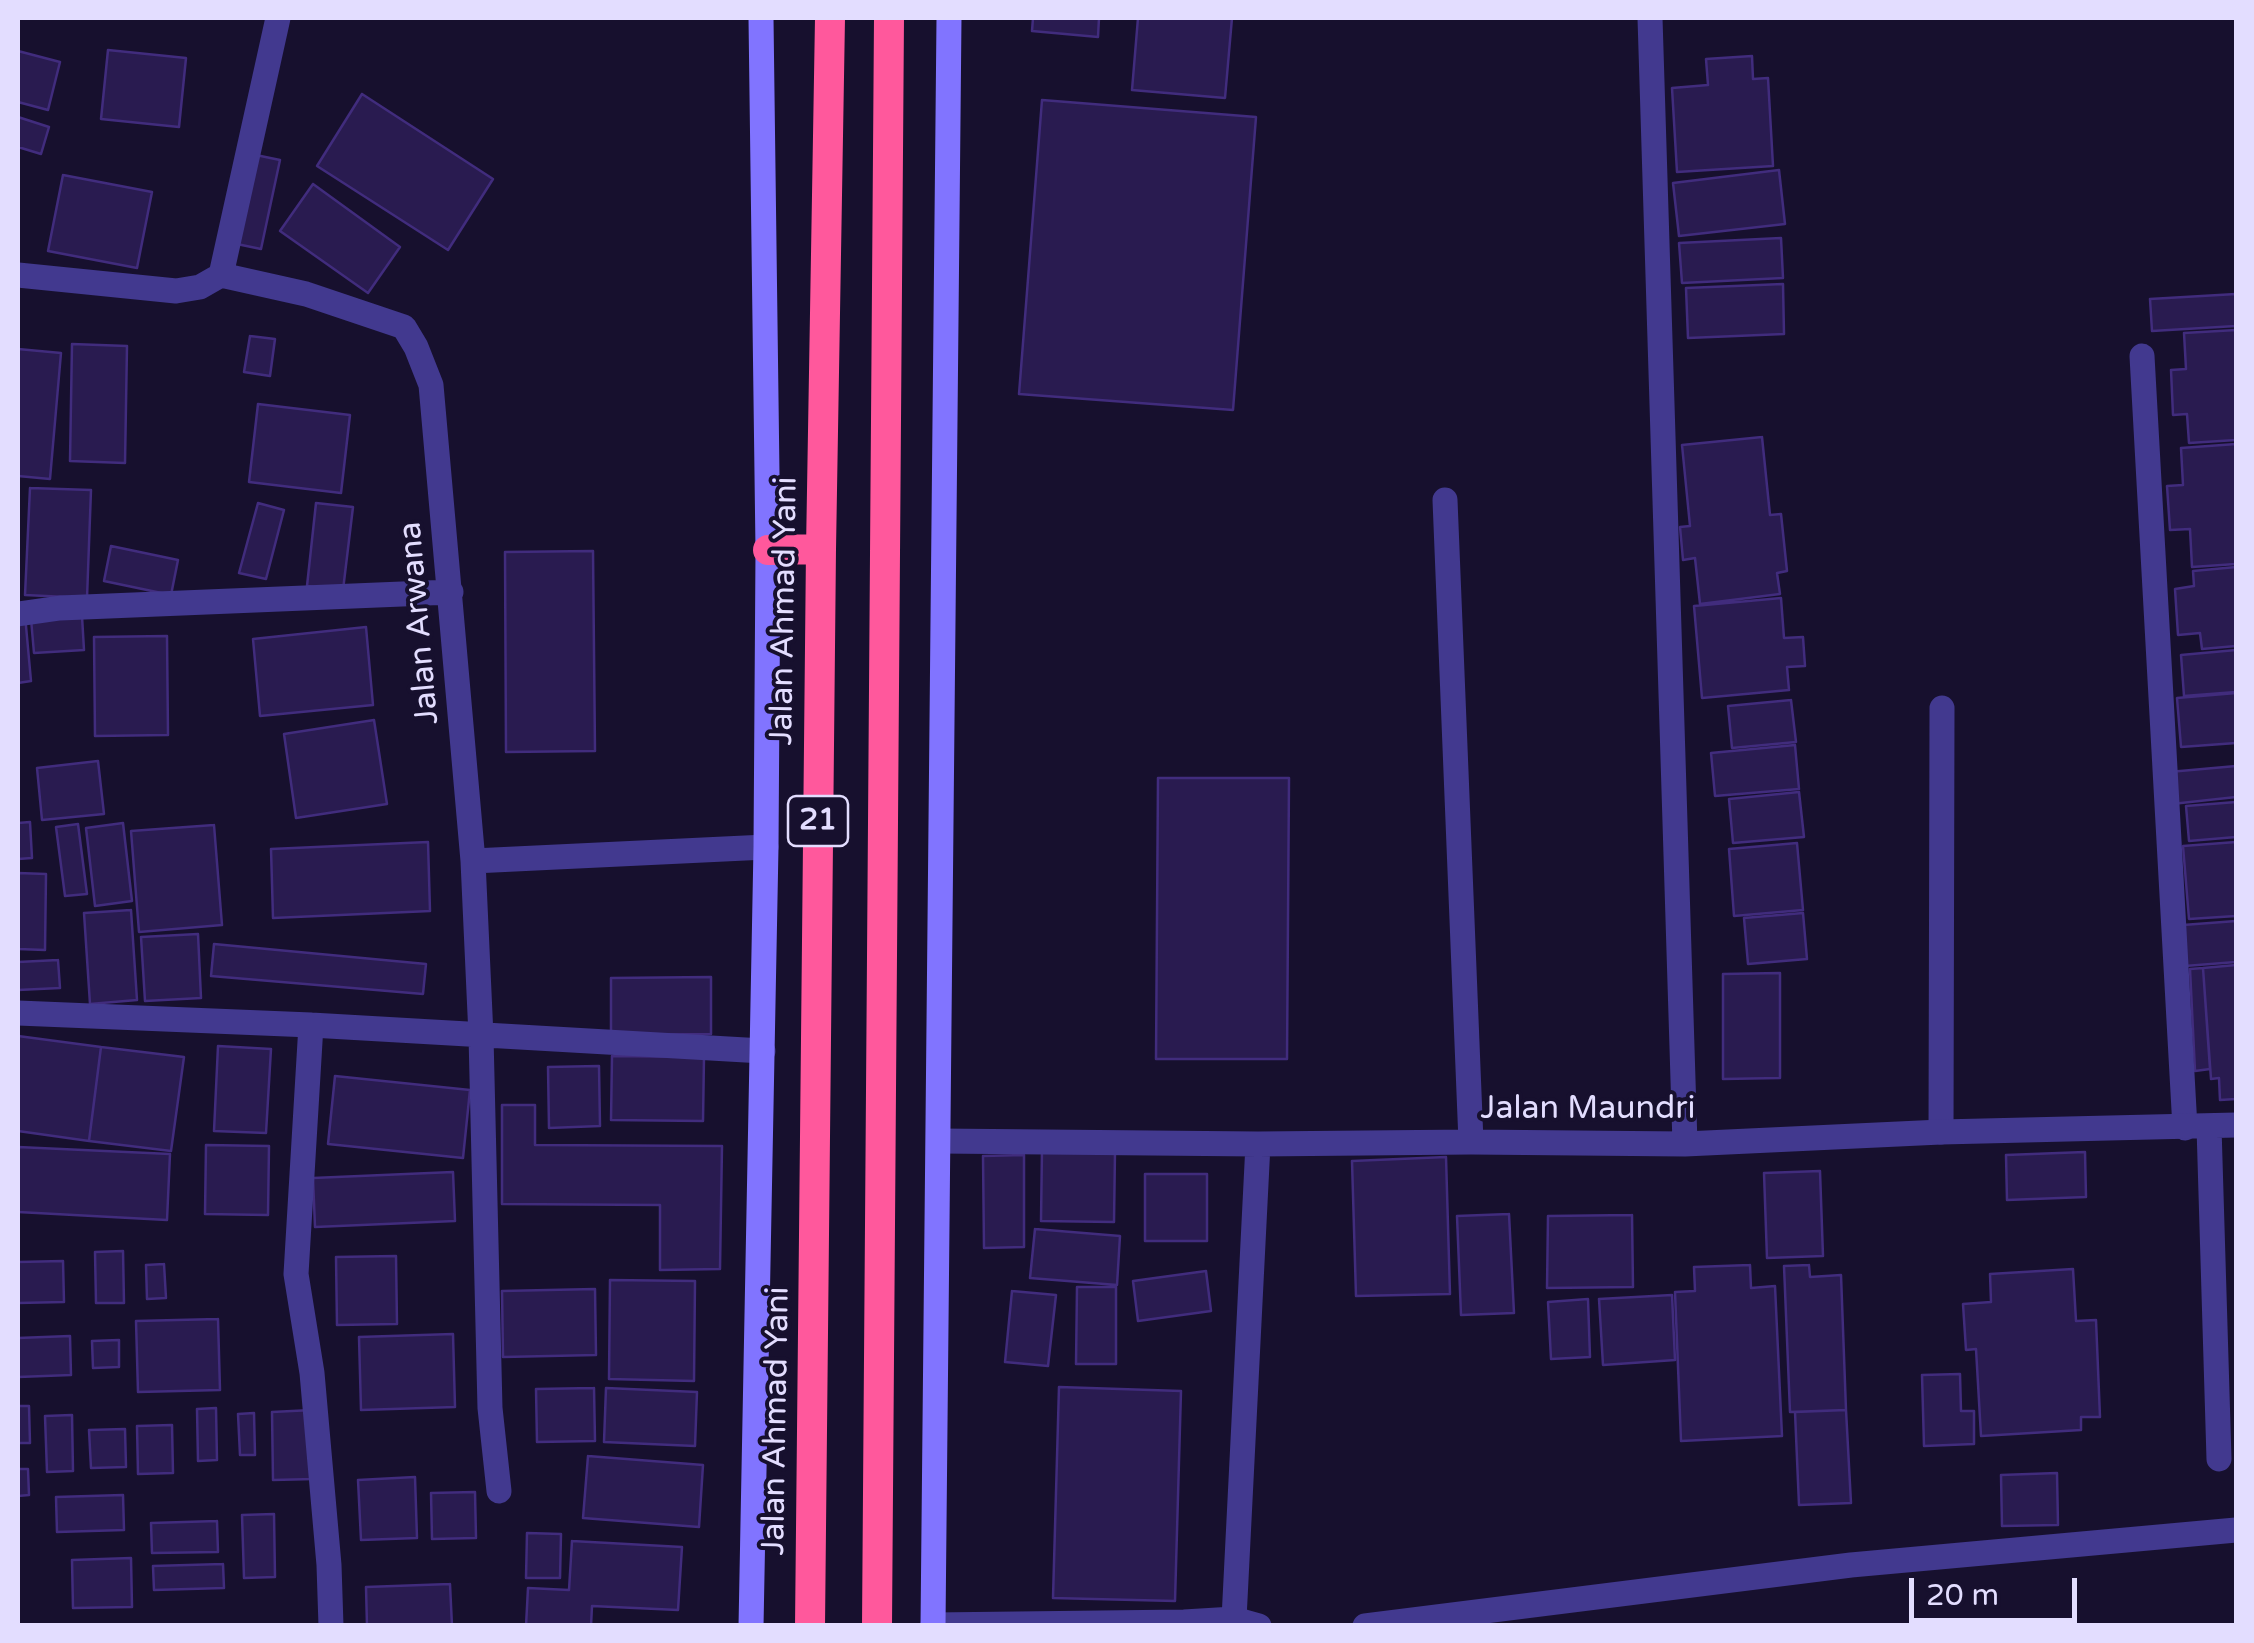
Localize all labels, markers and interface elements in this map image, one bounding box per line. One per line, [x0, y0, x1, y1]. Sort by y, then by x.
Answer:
street label: Jalan Ahmad Yani [763, 476, 807, 746]
street label: Jalan Arwana [392, 520, 448, 726]
road number: 21 [788, 796, 848, 846]
street label: Jalan Maundri [1481, 1091, 1695, 1129]
street label: Jalan Ahmad Yani [755, 1286, 799, 1556]
scale bar [1914, 1558, 2082, 1620]
text: 20 m [1926, 1577, 1999, 1614]

